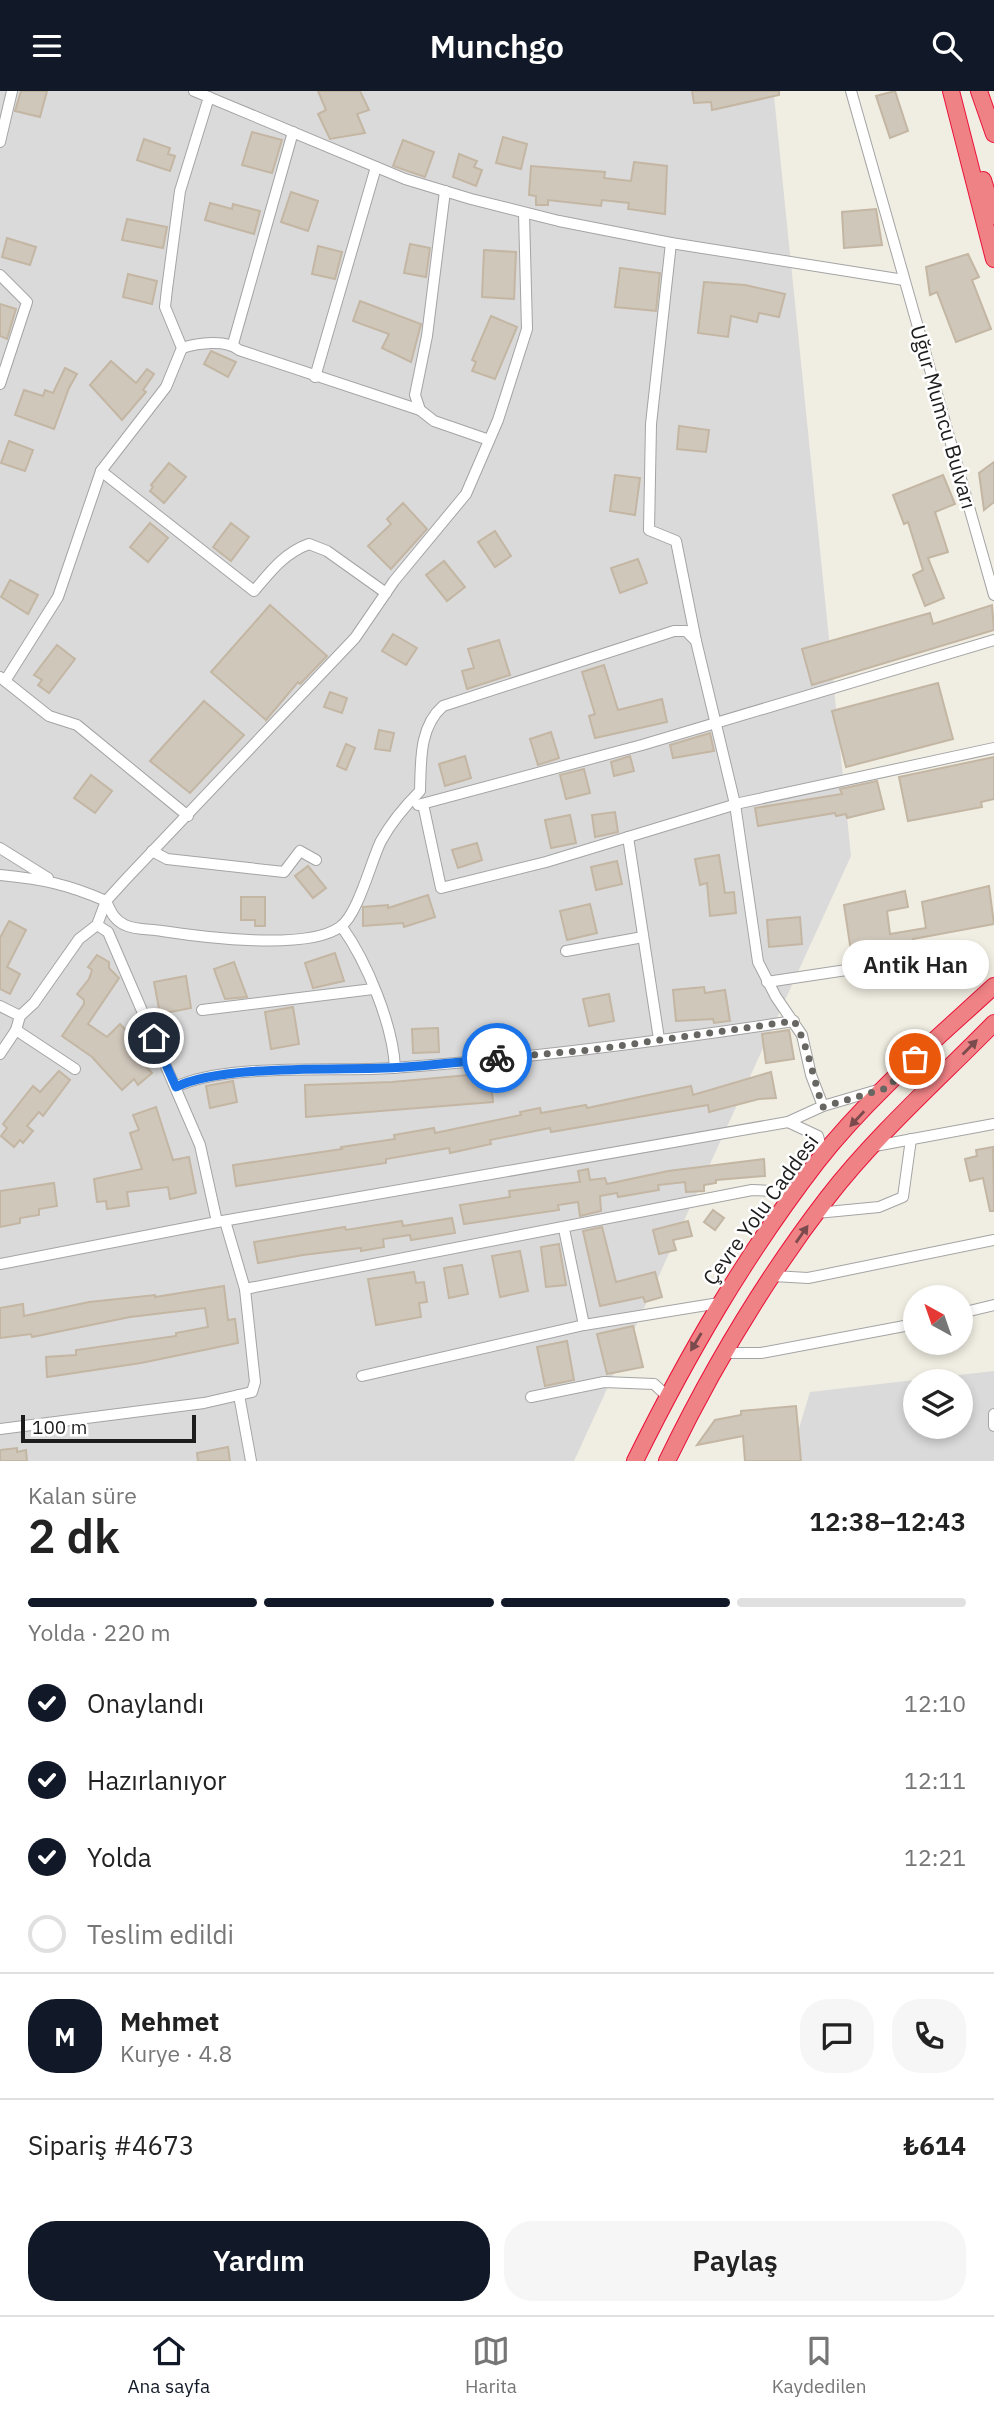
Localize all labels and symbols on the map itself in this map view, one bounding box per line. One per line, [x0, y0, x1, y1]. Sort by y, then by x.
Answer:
street label: Uğur Mumcu Bulvarı [904, 322, 984, 512]
callout: Antik Han [842, 940, 988, 989]
pin [124, 1008, 184, 1068]
courier [462, 1023, 532, 1093]
pin [885, 1029, 945, 1089]
one-way arrow [962, 1039, 979, 1056]
one-way arrow [850, 1110, 866, 1127]
street label: Çevre Yolu Caddesi [696, 1128, 824, 1291]
one-way arrow [795, 1225, 809, 1243]
north arrow [903, 1285, 973, 1355]
one-way arrow [689, 1333, 702, 1352]
scale bar [21, 1412, 196, 1444]

